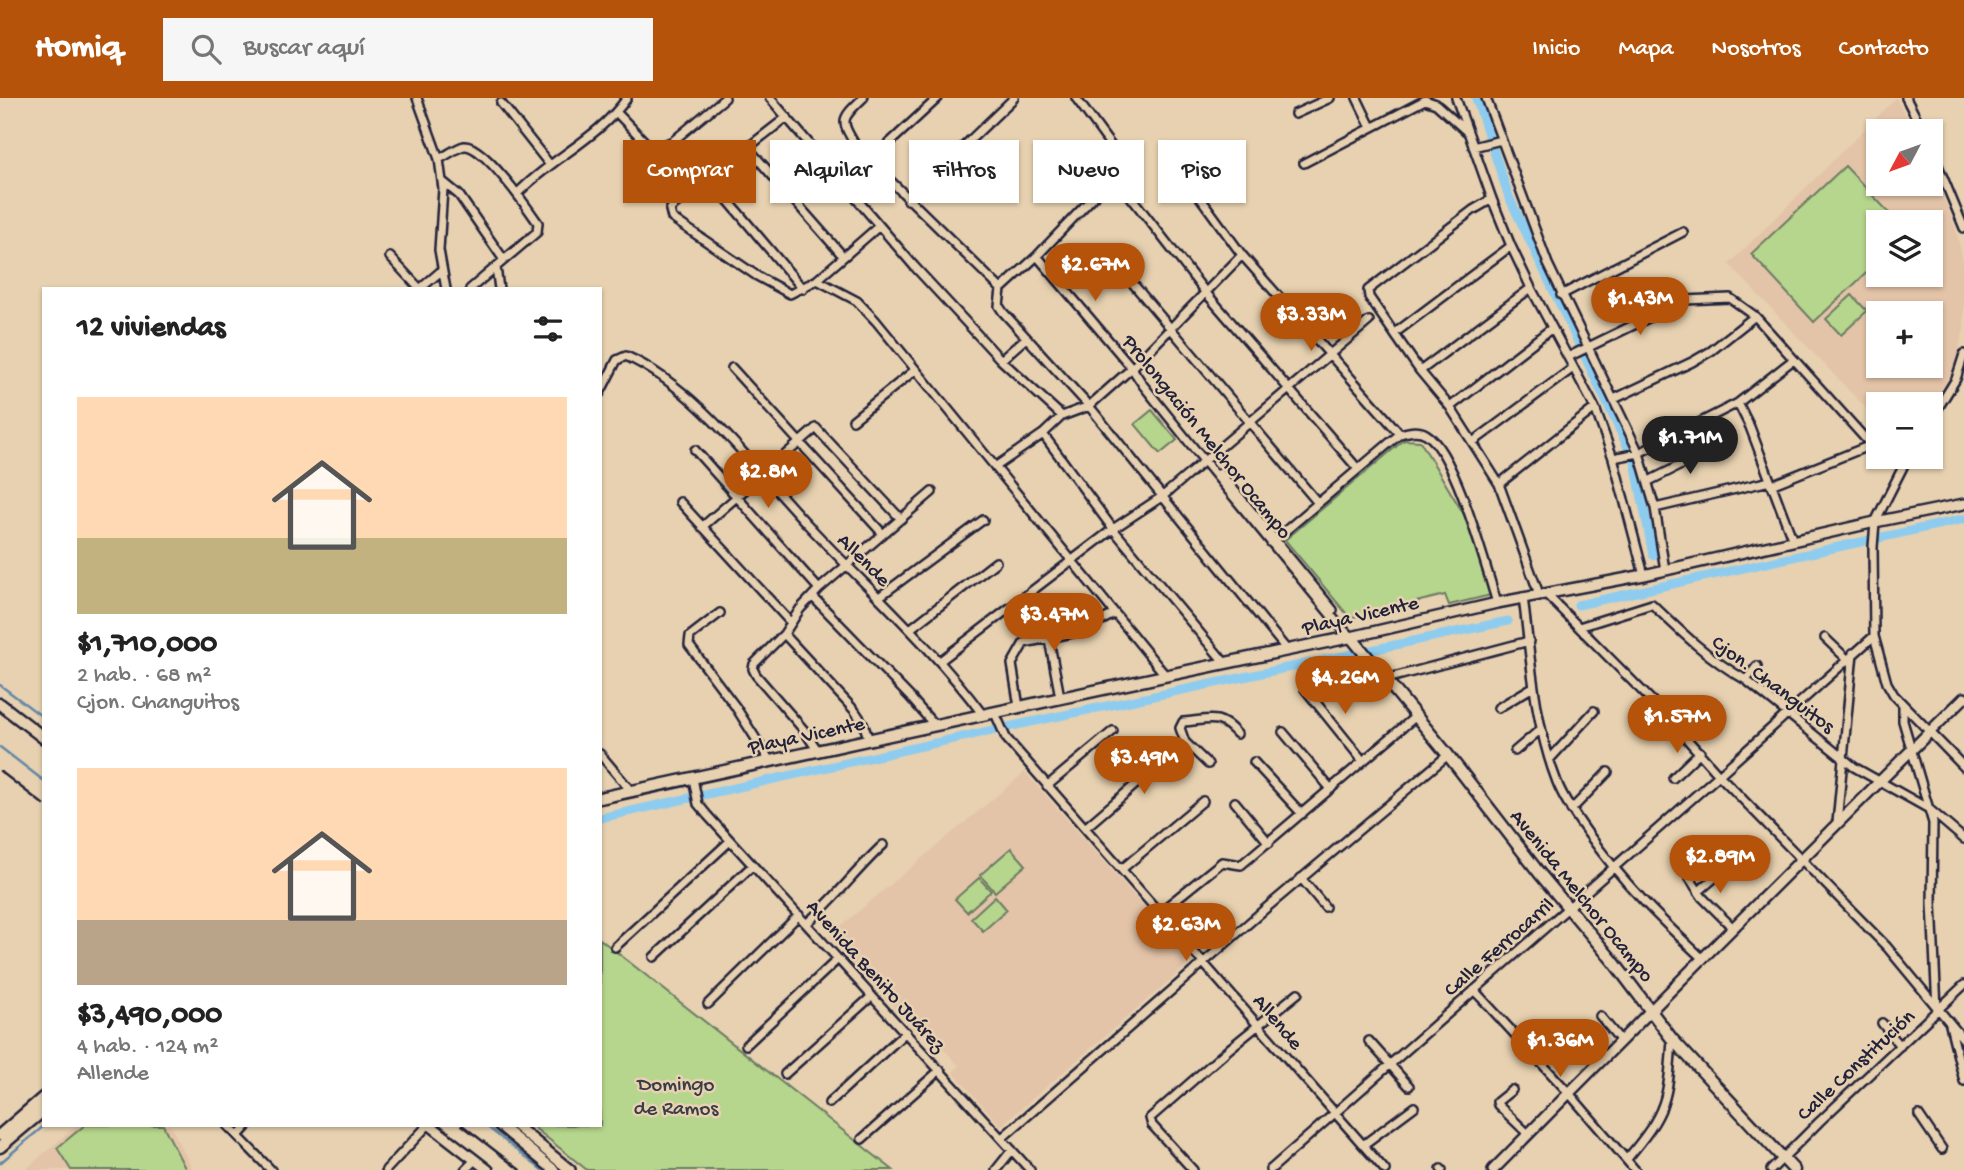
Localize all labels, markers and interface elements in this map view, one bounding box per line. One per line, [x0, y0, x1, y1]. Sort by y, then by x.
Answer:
search box [163, 18, 653, 81]
text: Homiq [35, 30, 121, 68]
icon: search [187, 30, 225, 68]
text: Buscar aquí [243, 34, 365, 65]
text: Inicio [1532, 35, 1580, 64]
text: Mapa [1618, 35, 1674, 64]
text: Nosotros [1712, 35, 1801, 64]
text: Contacto [1839, 35, 1929, 64]
north arrow [1866, 119, 1942, 196]
map controls [1866, 119, 1943, 469]
chip: Comprar [623, 140, 756, 203]
chip: Alquilar [770, 140, 895, 203]
chip: Filtros [909, 140, 1019, 203]
chip: Nuevo [1033, 140, 1144, 203]
chip: Piso [1158, 140, 1246, 203]
button: layers [1866, 210, 1943, 287]
pin: $2.67M [1038, 244, 1152, 303]
text: $2.67M [1061, 252, 1129, 279]
pin: $1.43M [1583, 278, 1697, 337]
text: $1.43M [1607, 286, 1673, 313]
pin: $3.33M [1254, 294, 1368, 353]
button: + [1866, 301, 1943, 378]
text: $3.33M [1276, 302, 1346, 329]
icon: filters [529, 310, 567, 348]
text: 12 viviendas [77, 312, 225, 347]
street label: Prolongación Melchor Ocampo [1114, 330, 1296, 546]
button: − [1866, 392, 1943, 469]
pin: $1.71M [1633, 416, 1747, 476]
text: $1.71M [1658, 425, 1722, 452]
icon: home [259, 442, 385, 568]
pin: $2.8M [719, 450, 817, 510]
text: $2.8M [739, 459, 797, 486]
street label: Allende [830, 529, 895, 594]
street label: Playa Vicente [1299, 592, 1422, 643]
pin: $3.47M [997, 594, 1111, 653]
text: $3.47M [1020, 602, 1088, 629]
text: $1,710,000 [77, 628, 217, 663]
street label: Cjon. Changuitos [1705, 631, 1839, 741]
pin: $4.26M [1288, 656, 1402, 716]
text: 2 hab. · 68 m² [77, 663, 211, 690]
text: $4.26M [1311, 665, 1379, 692]
text: Cjon. Changuitos [77, 690, 239, 717]
pin: $1.57M [1620, 696, 1734, 755]
text: $1.57M [1644, 704, 1710, 731]
street label: Playa Vicente [745, 713, 868, 762]
pin: $3.49M [1087, 736, 1201, 796]
text: $3.49M [1110, 745, 1178, 772]
street label: Avenida Melchor Ocampo [1503, 806, 1658, 989]
icon: home [259, 813, 385, 939]
pin: $2.89M [1663, 836, 1777, 895]
text: $2.89M [1686, 844, 1754, 871]
street label: Calle Ferrocarril [1440, 894, 1561, 1003]
street label: Avenida Benito Juárez [799, 896, 950, 1059]
pin: $2.63M [1129, 904, 1243, 963]
text: $2.63M [1152, 912, 1220, 939]
street label: Allende [1246, 990, 1308, 1057]
text: $3,490,000 [77, 999, 222, 1034]
street label: Calle Constitución [1793, 1006, 1922, 1128]
pin: $1.36M [1503, 1020, 1617, 1079]
text: $1.36M [1527, 1028, 1593, 1055]
text: 4 hab. · 124 m² [77, 1034, 218, 1061]
text: Allende [77, 1061, 149, 1088]
park label: Domingo de Ramos [634, 1074, 719, 1123]

